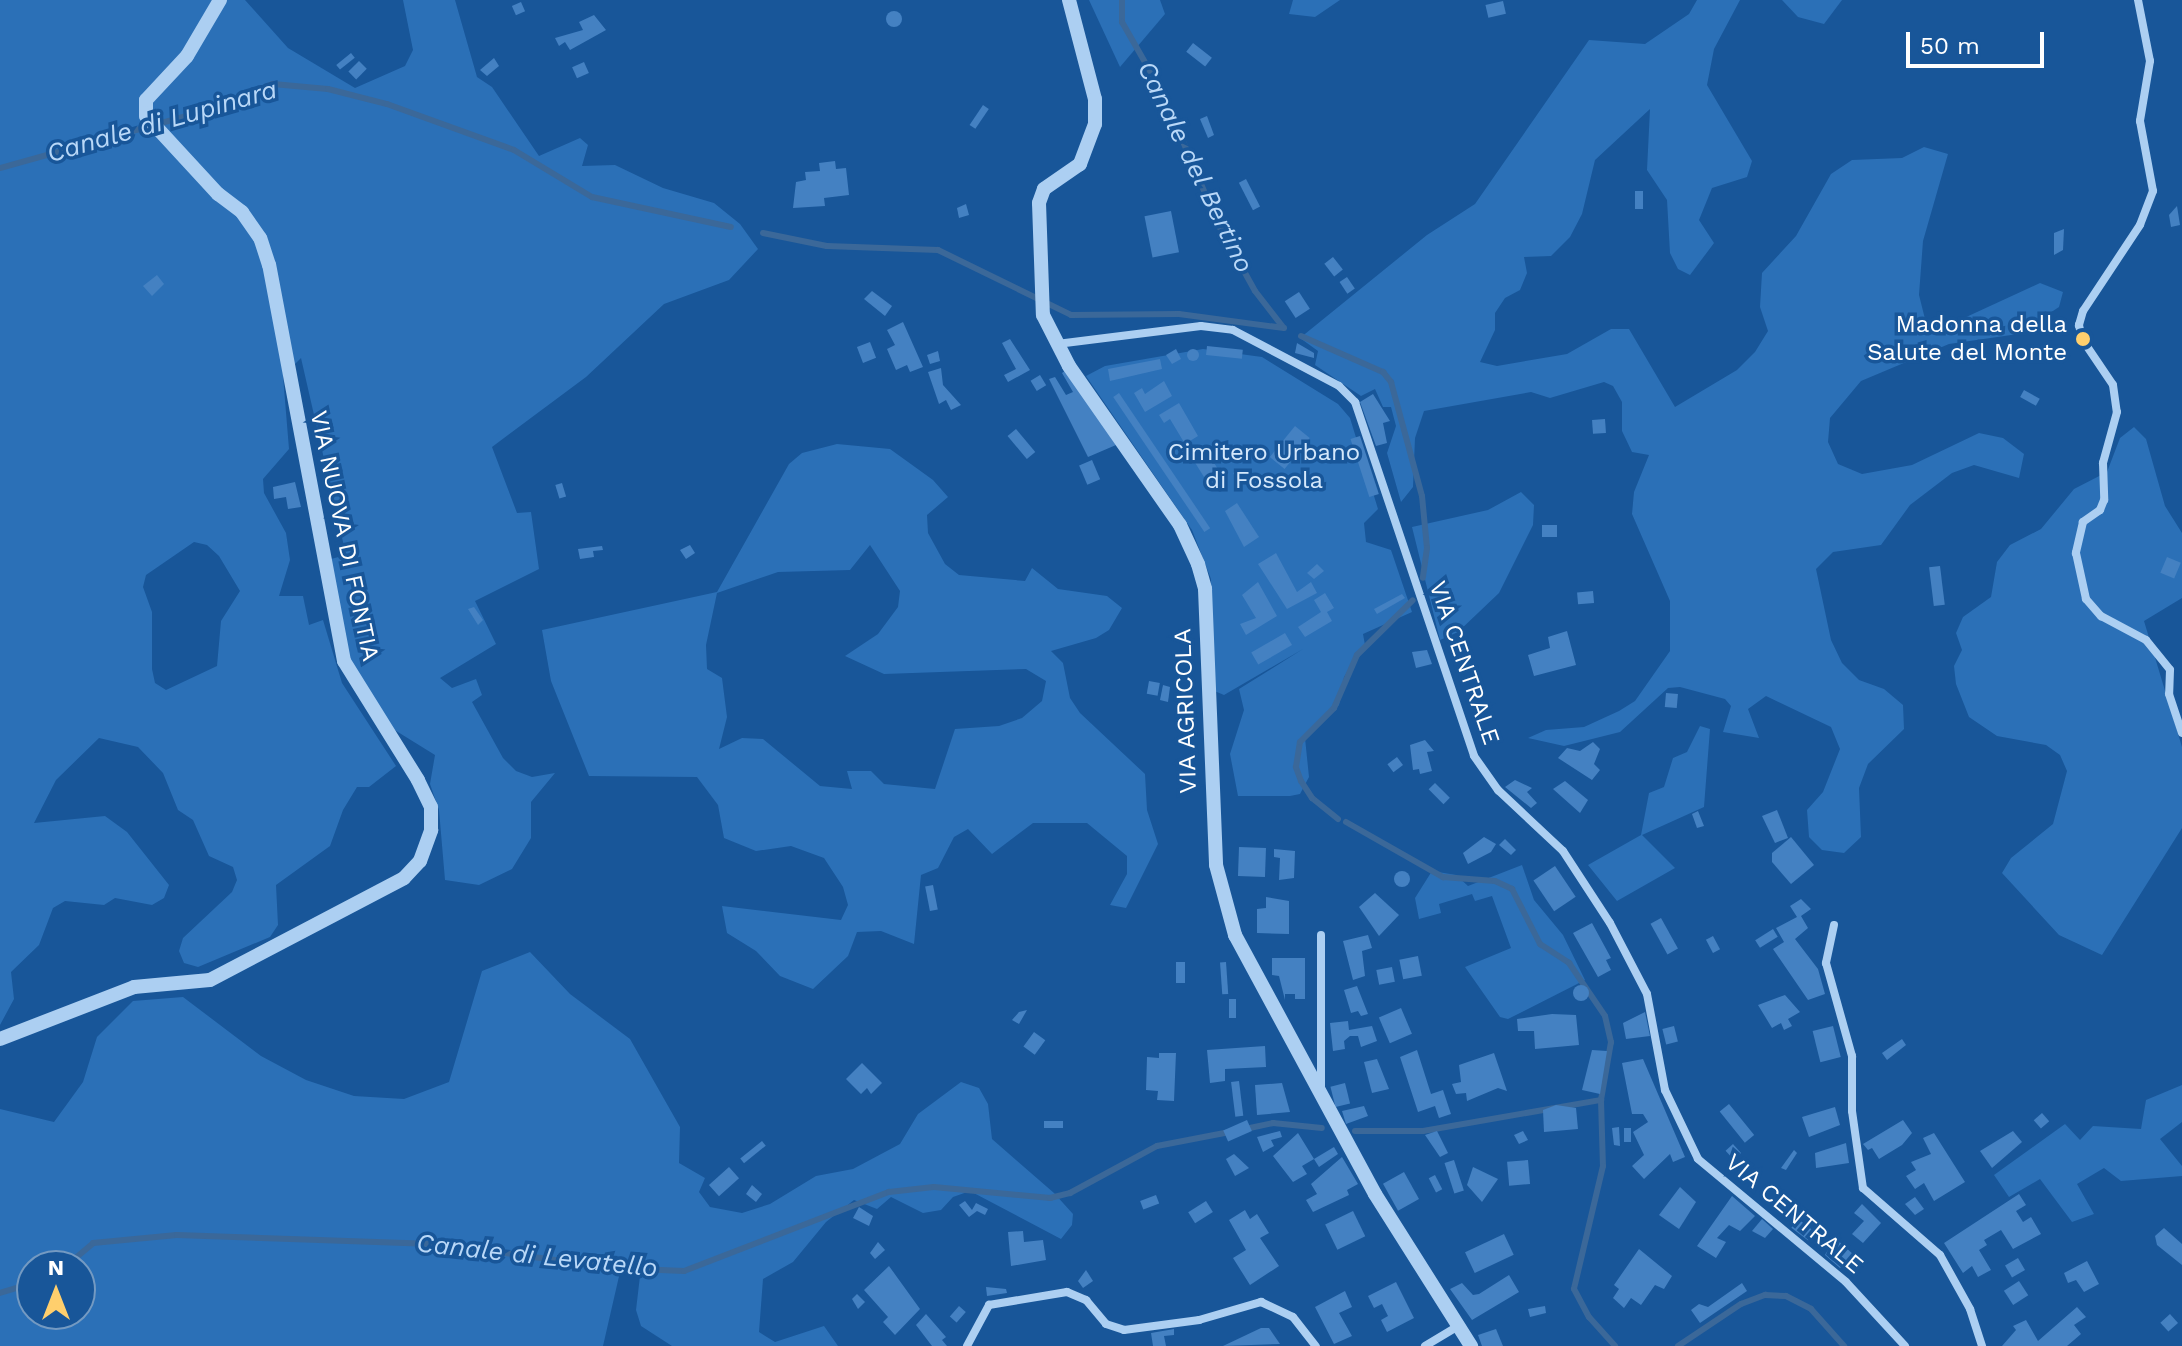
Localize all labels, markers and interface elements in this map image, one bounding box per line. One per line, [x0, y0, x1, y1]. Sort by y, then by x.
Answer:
scale bar [1910, 16, 2048, 66]
text: 50 m [1920, 32, 1980, 60]
water label: Canale del Bertino [1130, 56, 1260, 278]
water label: Canale di Lupinara [43, 74, 281, 170]
place label: Madonna della Salute del Monte [1866, 311, 2067, 367]
marker: Madonna della Salute del Monte [2074, 330, 2092, 348]
street label: VIA NUOVA DI FONTIA [303, 407, 385, 665]
park label: Cimitero Urbano di Fossola [1168, 439, 1360, 495]
street label: VIA CENTRALE [1422, 577, 1506, 749]
street label: VIA AGRICOLA [1169, 627, 1203, 795]
street label: VIA CENTRALE [1719, 1148, 1869, 1280]
water label: Canale di Levatello [415, 1228, 659, 1284]
north arrow [16, 1250, 96, 1330]
text: N [48, 1255, 64, 1280]

